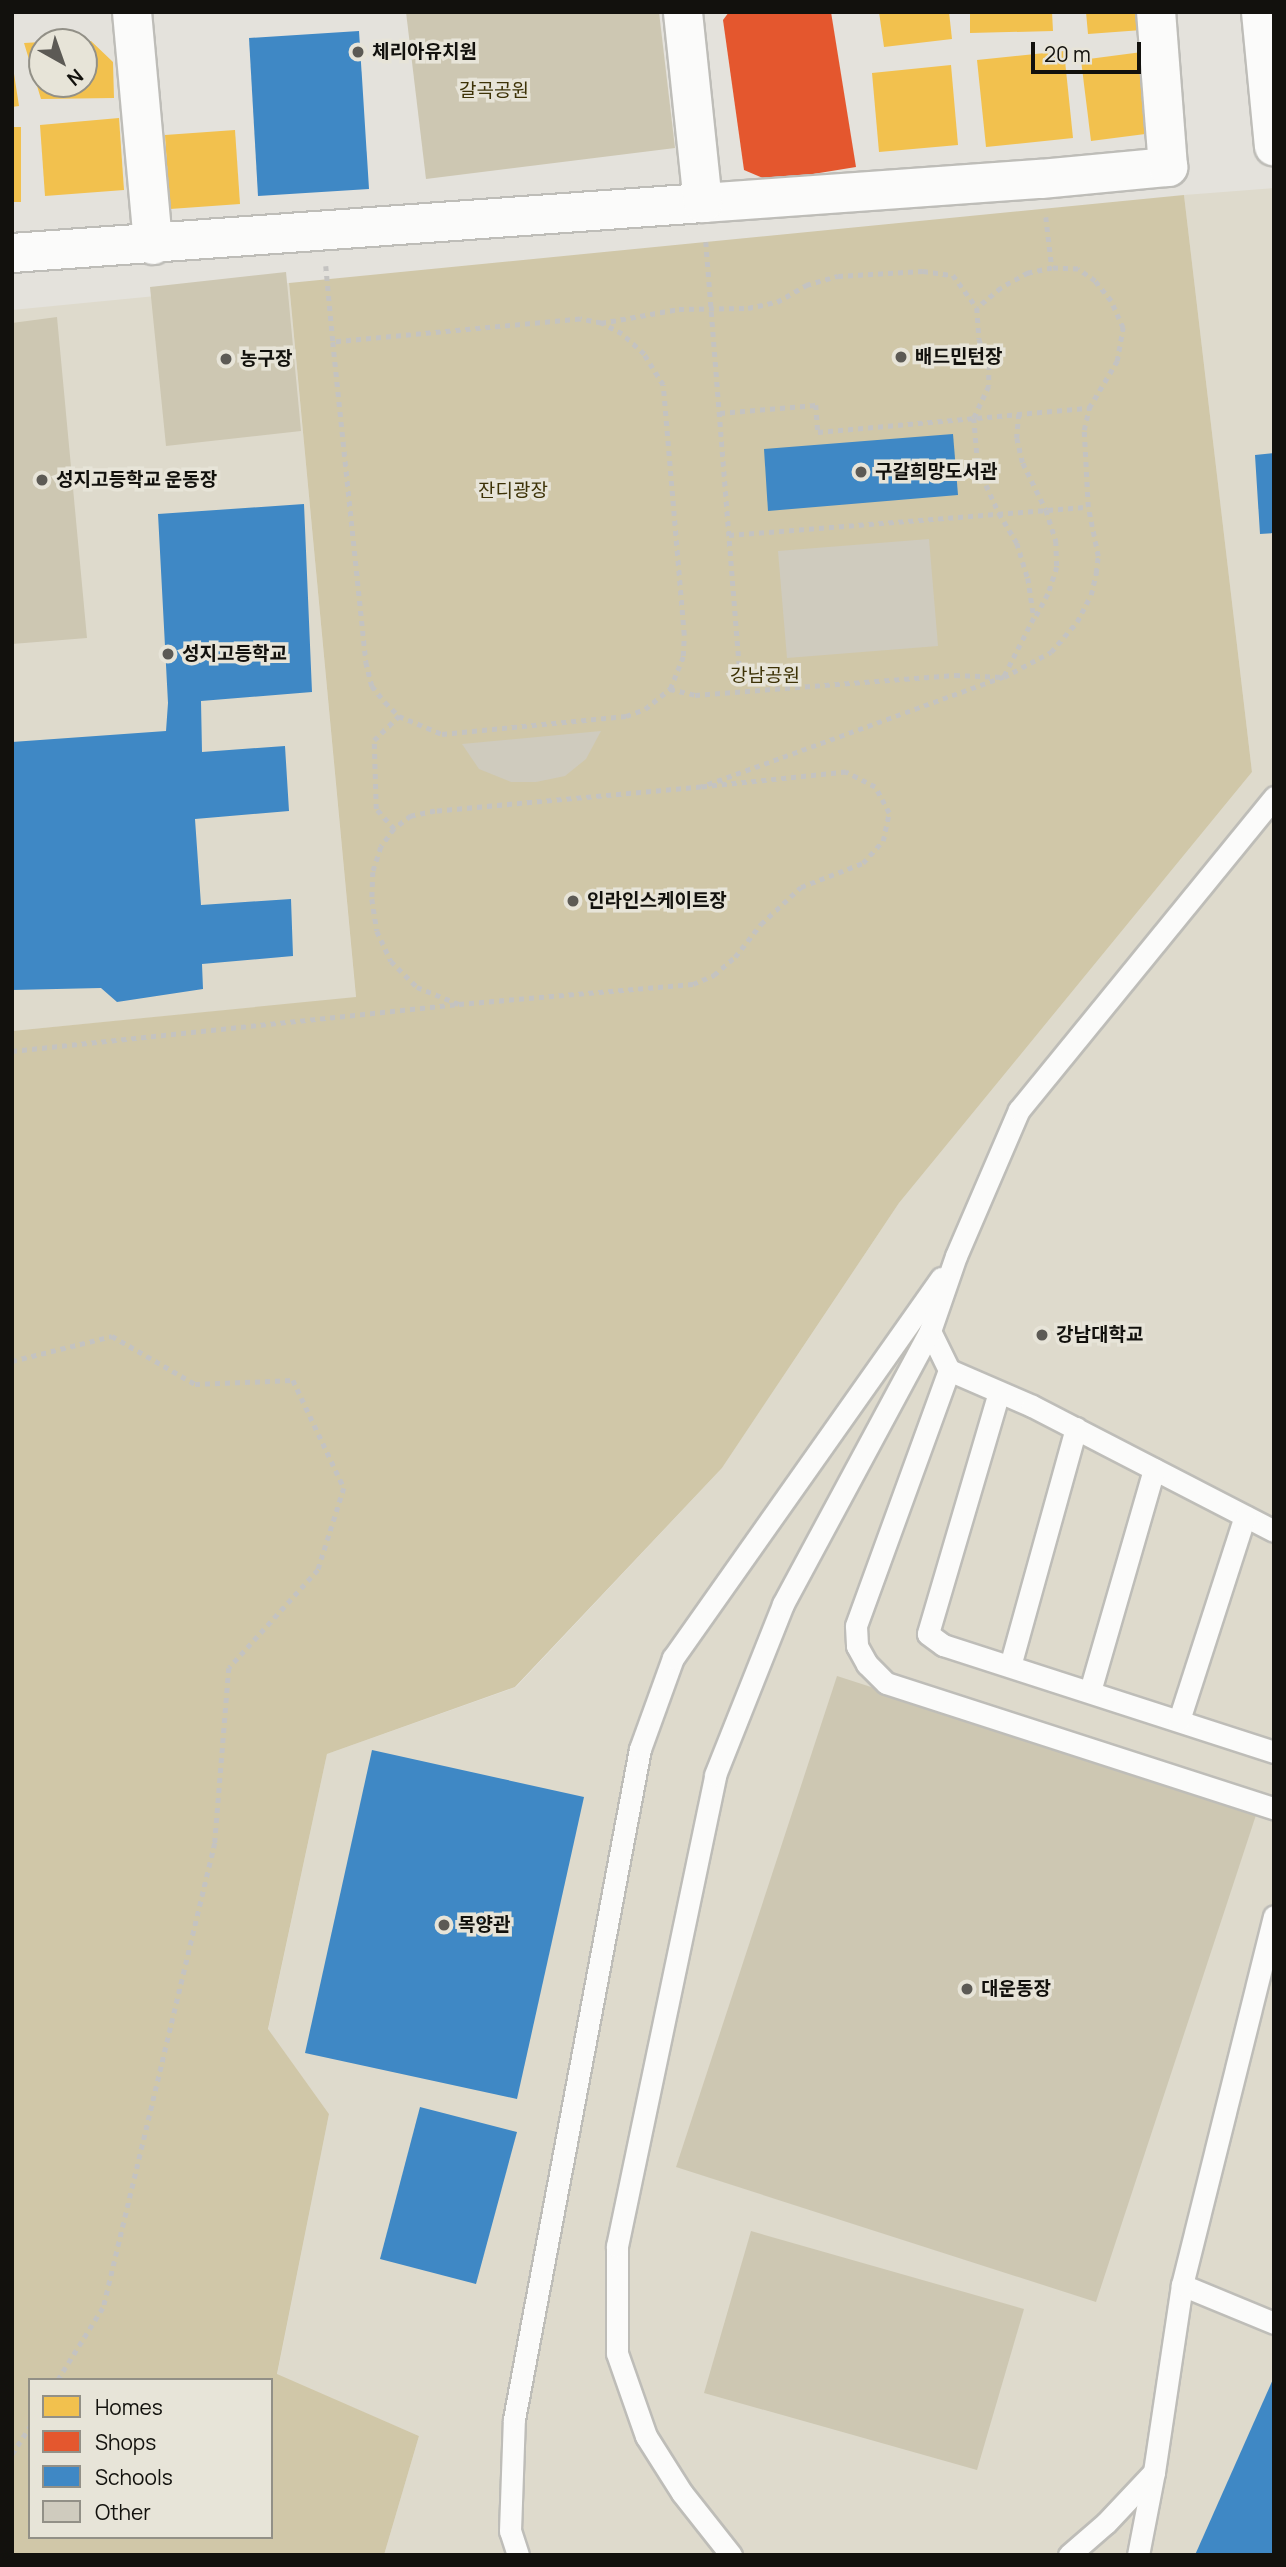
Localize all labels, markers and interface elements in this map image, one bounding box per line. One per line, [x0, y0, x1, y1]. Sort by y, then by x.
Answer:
north arrow [28, 28, 98, 98]
scale bar [1034, 28, 1144, 72]
text: 20 m [1044, 40, 1091, 68]
place label: 체리아유치원 [372, 41, 477, 63]
marker: 체리아유치원 [350, 44, 366, 60]
text: N [62, 63, 89, 92]
park label: 갈곡공원 [459, 80, 529, 102]
place label: 배드민턴장 [915, 346, 1002, 368]
place label: 농구장 [240, 348, 292, 370]
marker: 배드민턴장 [893, 349, 909, 365]
marker: 농구장 [218, 351, 234, 367]
place label: 구갈희망도서관 [875, 461, 997, 483]
marker: 구갈희망도서관 [853, 464, 869, 480]
place label: 성지고등학교 운동장 [56, 469, 217, 491]
marker: 성지고등학교 운동장 [34, 472, 50, 488]
park label: 잔디광장 [478, 480, 548, 502]
place label: 성지고등학교 [182, 643, 287, 665]
marker: 성지고등학교 [160, 646, 176, 662]
park label: 강남공원 [730, 665, 800, 687]
place label: 인라인스케이트장 [587, 890, 727, 912]
marker: 인라인스케이트장 [565, 893, 581, 909]
place label: 강남대학교 [1056, 1324, 1143, 1346]
marker: 강남대학교 [1034, 1327, 1050, 1343]
place label: 목양관 [458, 1914, 510, 1936]
marker: 목양관 [436, 1917, 452, 1933]
place label: 대운동장 [981, 1978, 1051, 2000]
marker: 대운동장 [959, 1981, 975, 1997]
legend [28, 2378, 273, 2539]
text: Homes [95, 2393, 163, 2421]
text: Shops [95, 2428, 156, 2456]
text: Schools [95, 2463, 173, 2491]
text: Other [95, 2498, 151, 2526]

